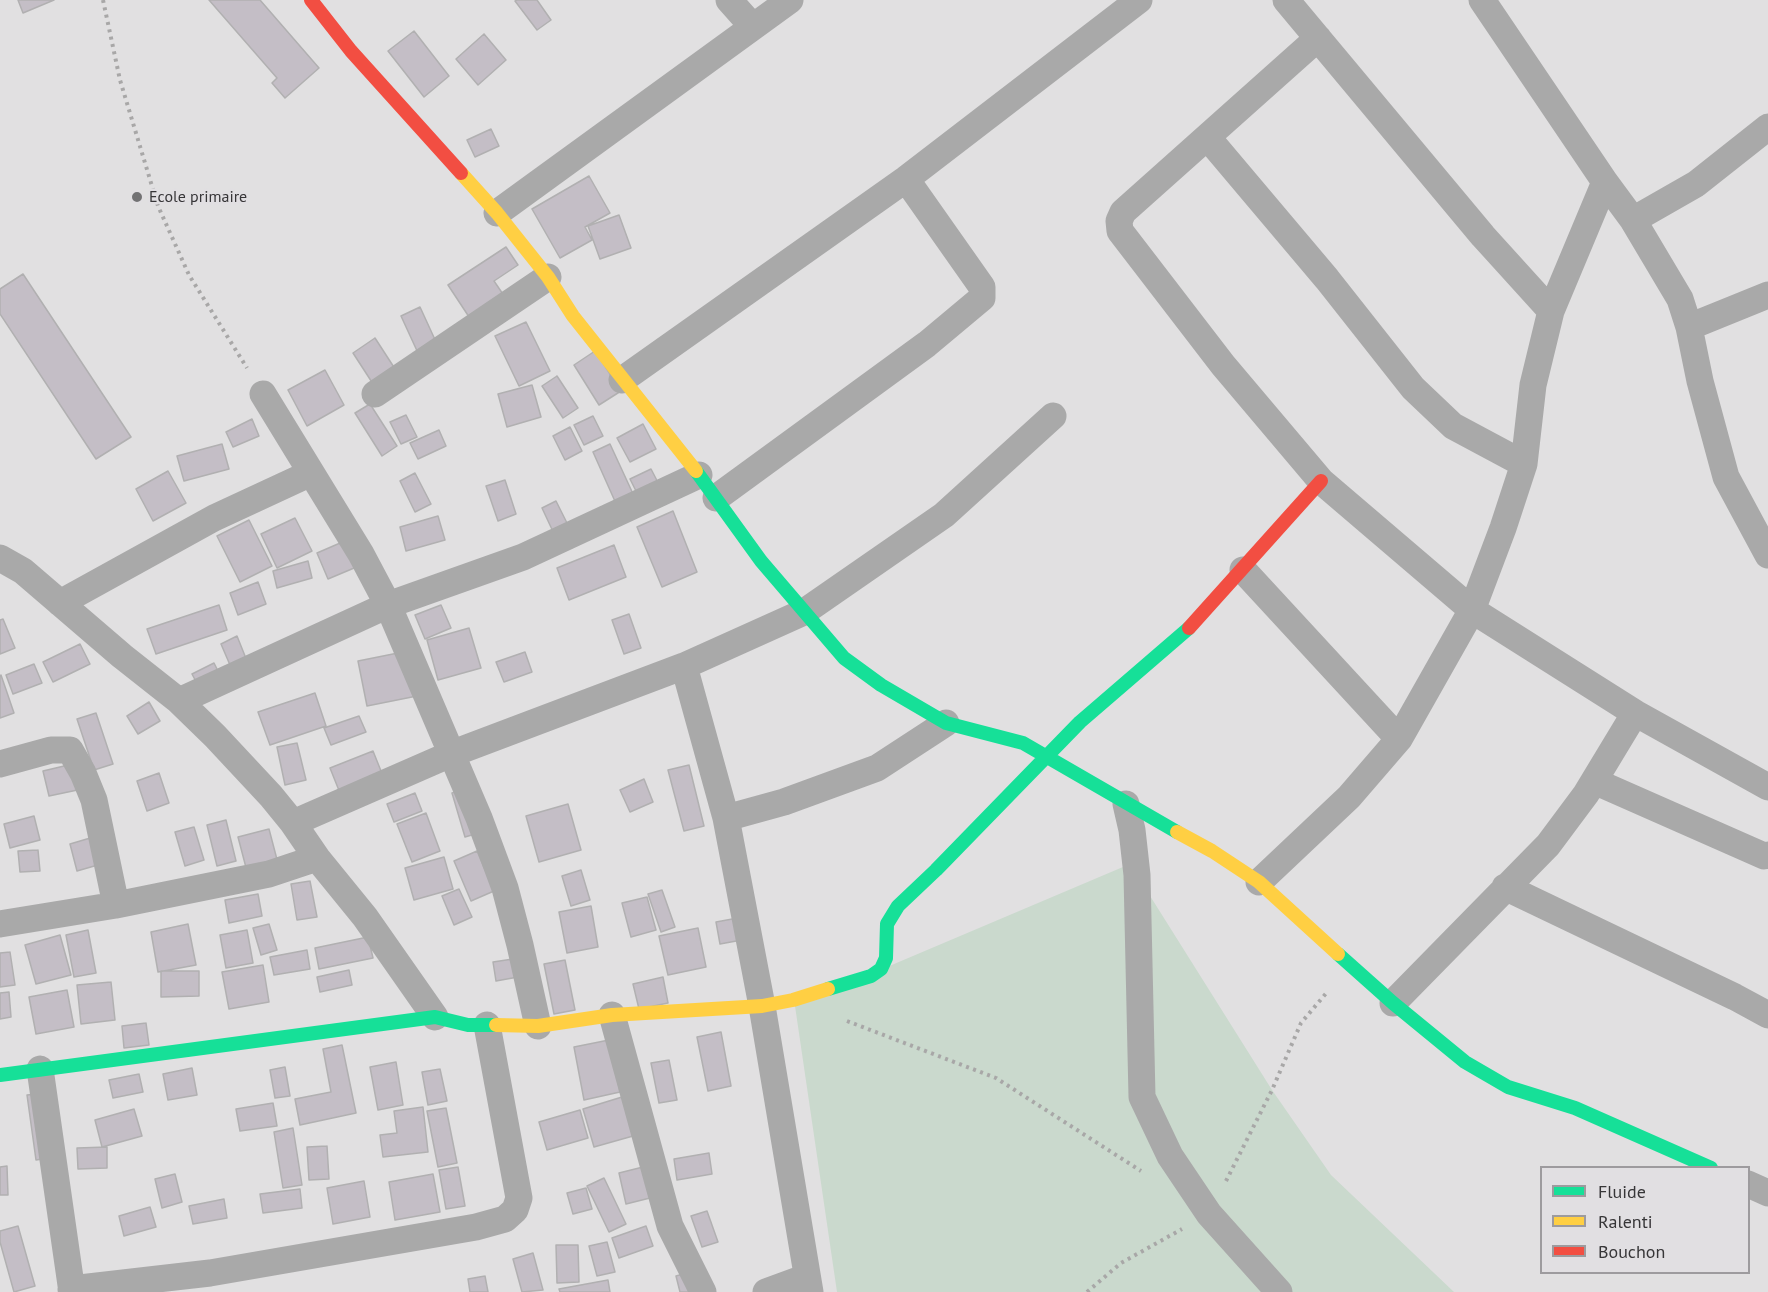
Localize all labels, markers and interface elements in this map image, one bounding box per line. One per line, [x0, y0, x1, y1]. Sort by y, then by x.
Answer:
place label: Ecole primaire [149, 187, 247, 207]
marker: Ecole primaire [130, 190, 144, 204]
legend [1540, 1166, 1750, 1274]
text: Fluide [1598, 1180, 1646, 1203]
text: Ralenti [1598, 1210, 1653, 1233]
text: Bouchon [1598, 1240, 1665, 1263]

